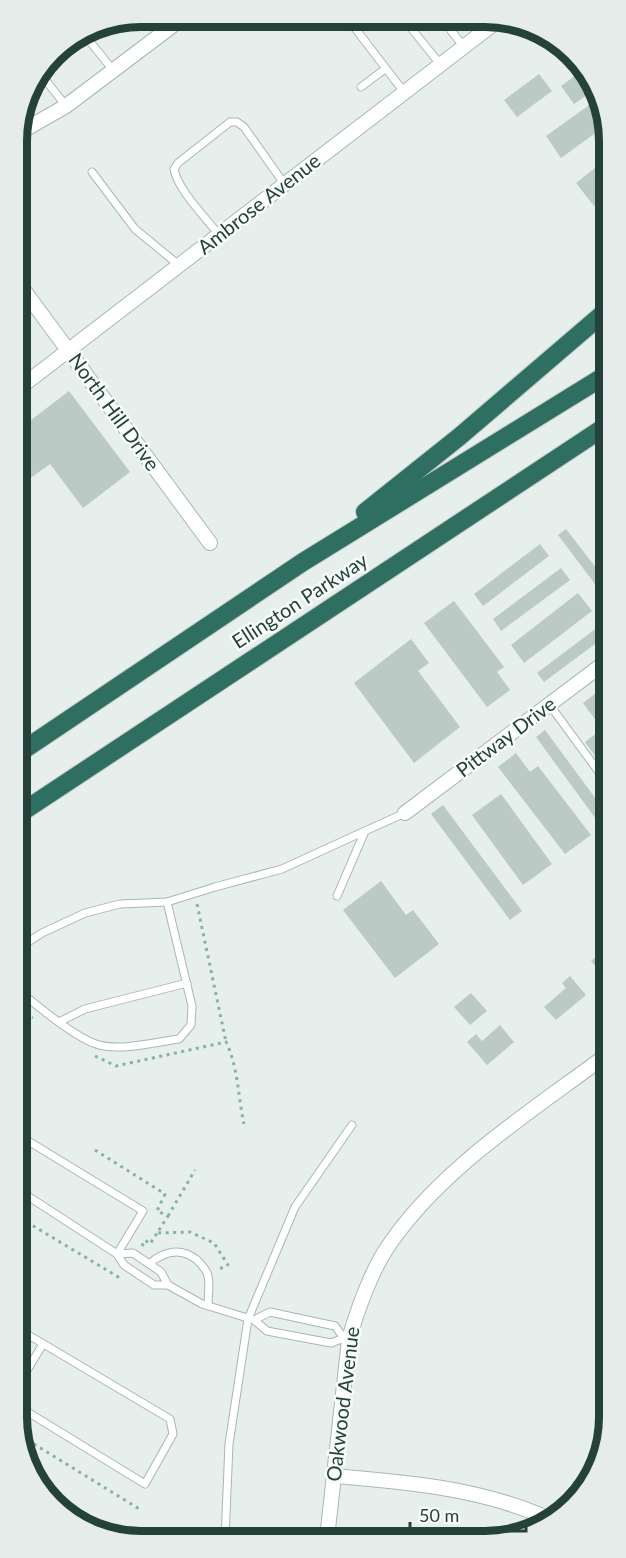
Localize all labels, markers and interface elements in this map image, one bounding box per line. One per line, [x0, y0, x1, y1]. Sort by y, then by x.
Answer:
street label: Ambrose Avenue [192, 148, 325, 259]
street label: North Hill Drive [64, 348, 165, 475]
street label: Ellington Parkway [227, 547, 372, 653]
street label: Pittway Drive [451, 691, 560, 781]
street label: Oakwood Avenue [321, 1325, 363, 1483]
scale bar [410, 1495, 526, 1533]
text: 50 m [419, 1504, 459, 1526]

